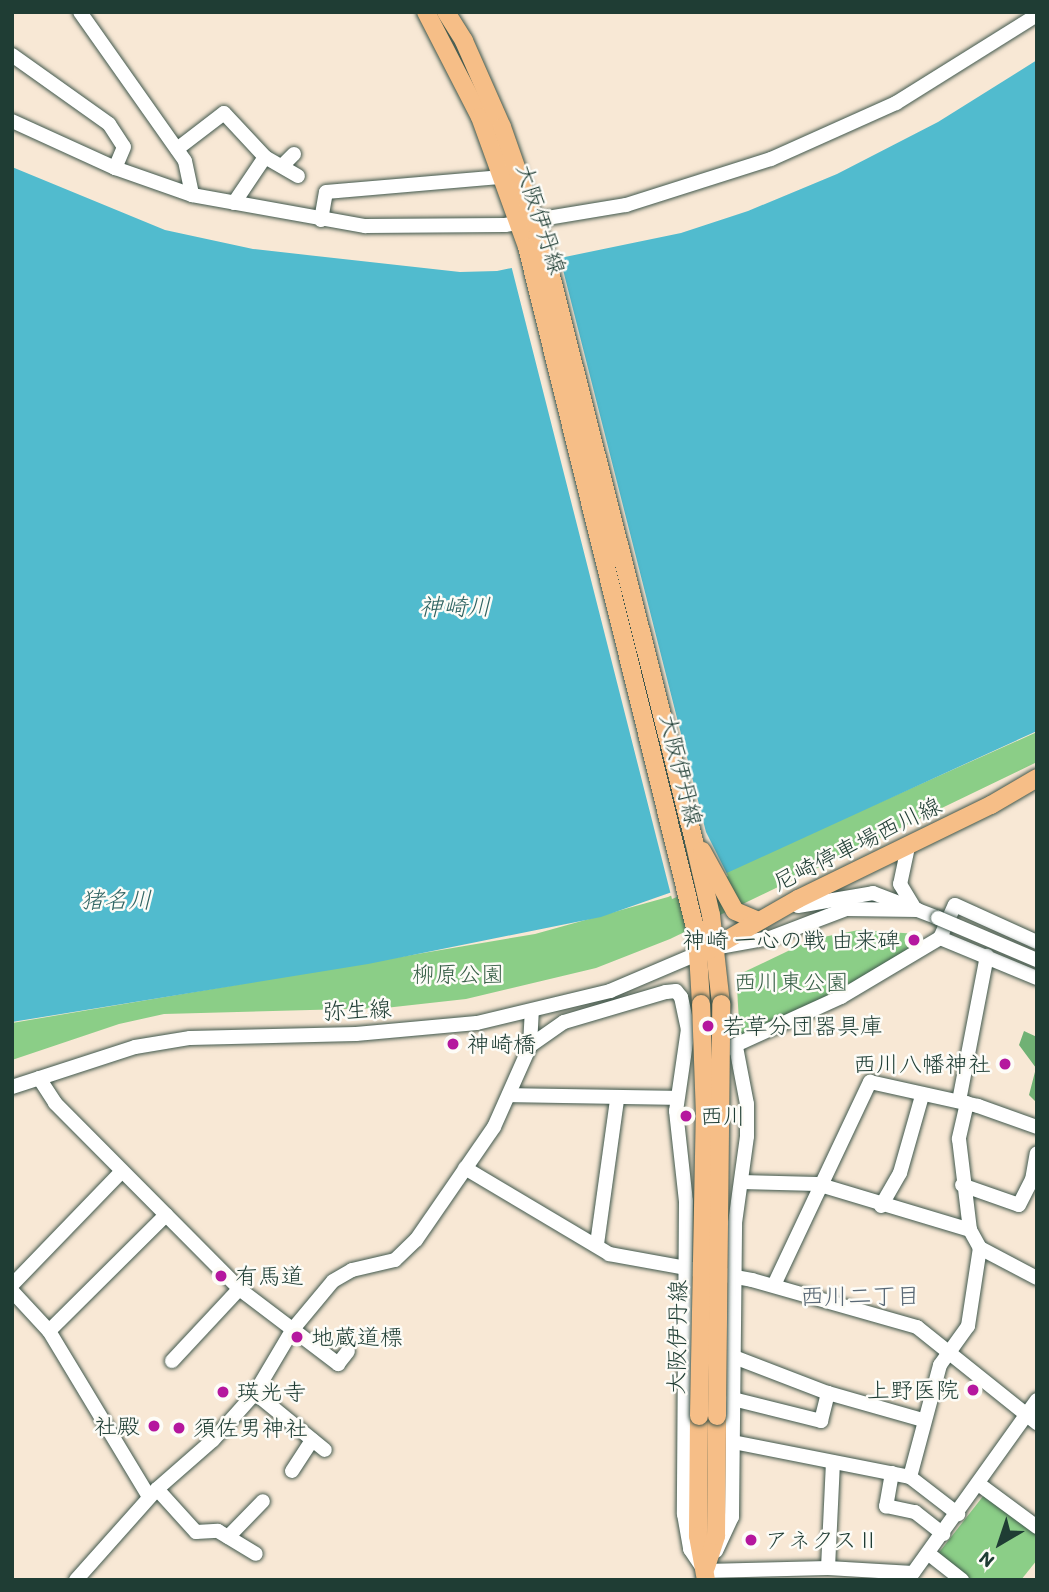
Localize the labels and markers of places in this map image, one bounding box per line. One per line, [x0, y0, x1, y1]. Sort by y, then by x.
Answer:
place label: 神崎 一心の戦 由来碑 [683, 926, 900, 954]
marker: 神崎 一心の戦 由来碑 [906, 932, 922, 948]
place label: 若草分団器具庫 [722, 1012, 883, 1040]
marker: 若草分団器具庫 [700, 1018, 716, 1034]
place label: 神崎橋 [467, 1030, 536, 1058]
marker: 神崎橋 [445, 1036, 461, 1052]
place label: 西川八幡神社 [853, 1050, 991, 1078]
marker: 西川八幡神社 [997, 1056, 1013, 1072]
place label: 西川 [700, 1102, 746, 1130]
marker: 西川 [678, 1108, 694, 1124]
place label: 有馬道 [235, 1262, 304, 1290]
marker: 有馬道 [213, 1268, 229, 1284]
place label: 地蔵道標 [311, 1323, 403, 1351]
marker: 地蔵道標 [289, 1329, 305, 1345]
place label: 上野医院 [867, 1376, 959, 1404]
place label: 瑛光寺 [237, 1378, 306, 1406]
marker: 上野医院 [965, 1382, 981, 1398]
marker: 瑛光寺 [215, 1384, 231, 1400]
place label: 社殿 [94, 1412, 140, 1440]
place label: 須佐男神社 [193, 1414, 308, 1442]
marker: 社殿 [146, 1418, 162, 1434]
marker: 須佐男神社 [171, 1420, 187, 1436]
place label: アネクスⅡ [765, 1526, 880, 1554]
marker: アネクスⅡ [743, 1532, 759, 1548]

